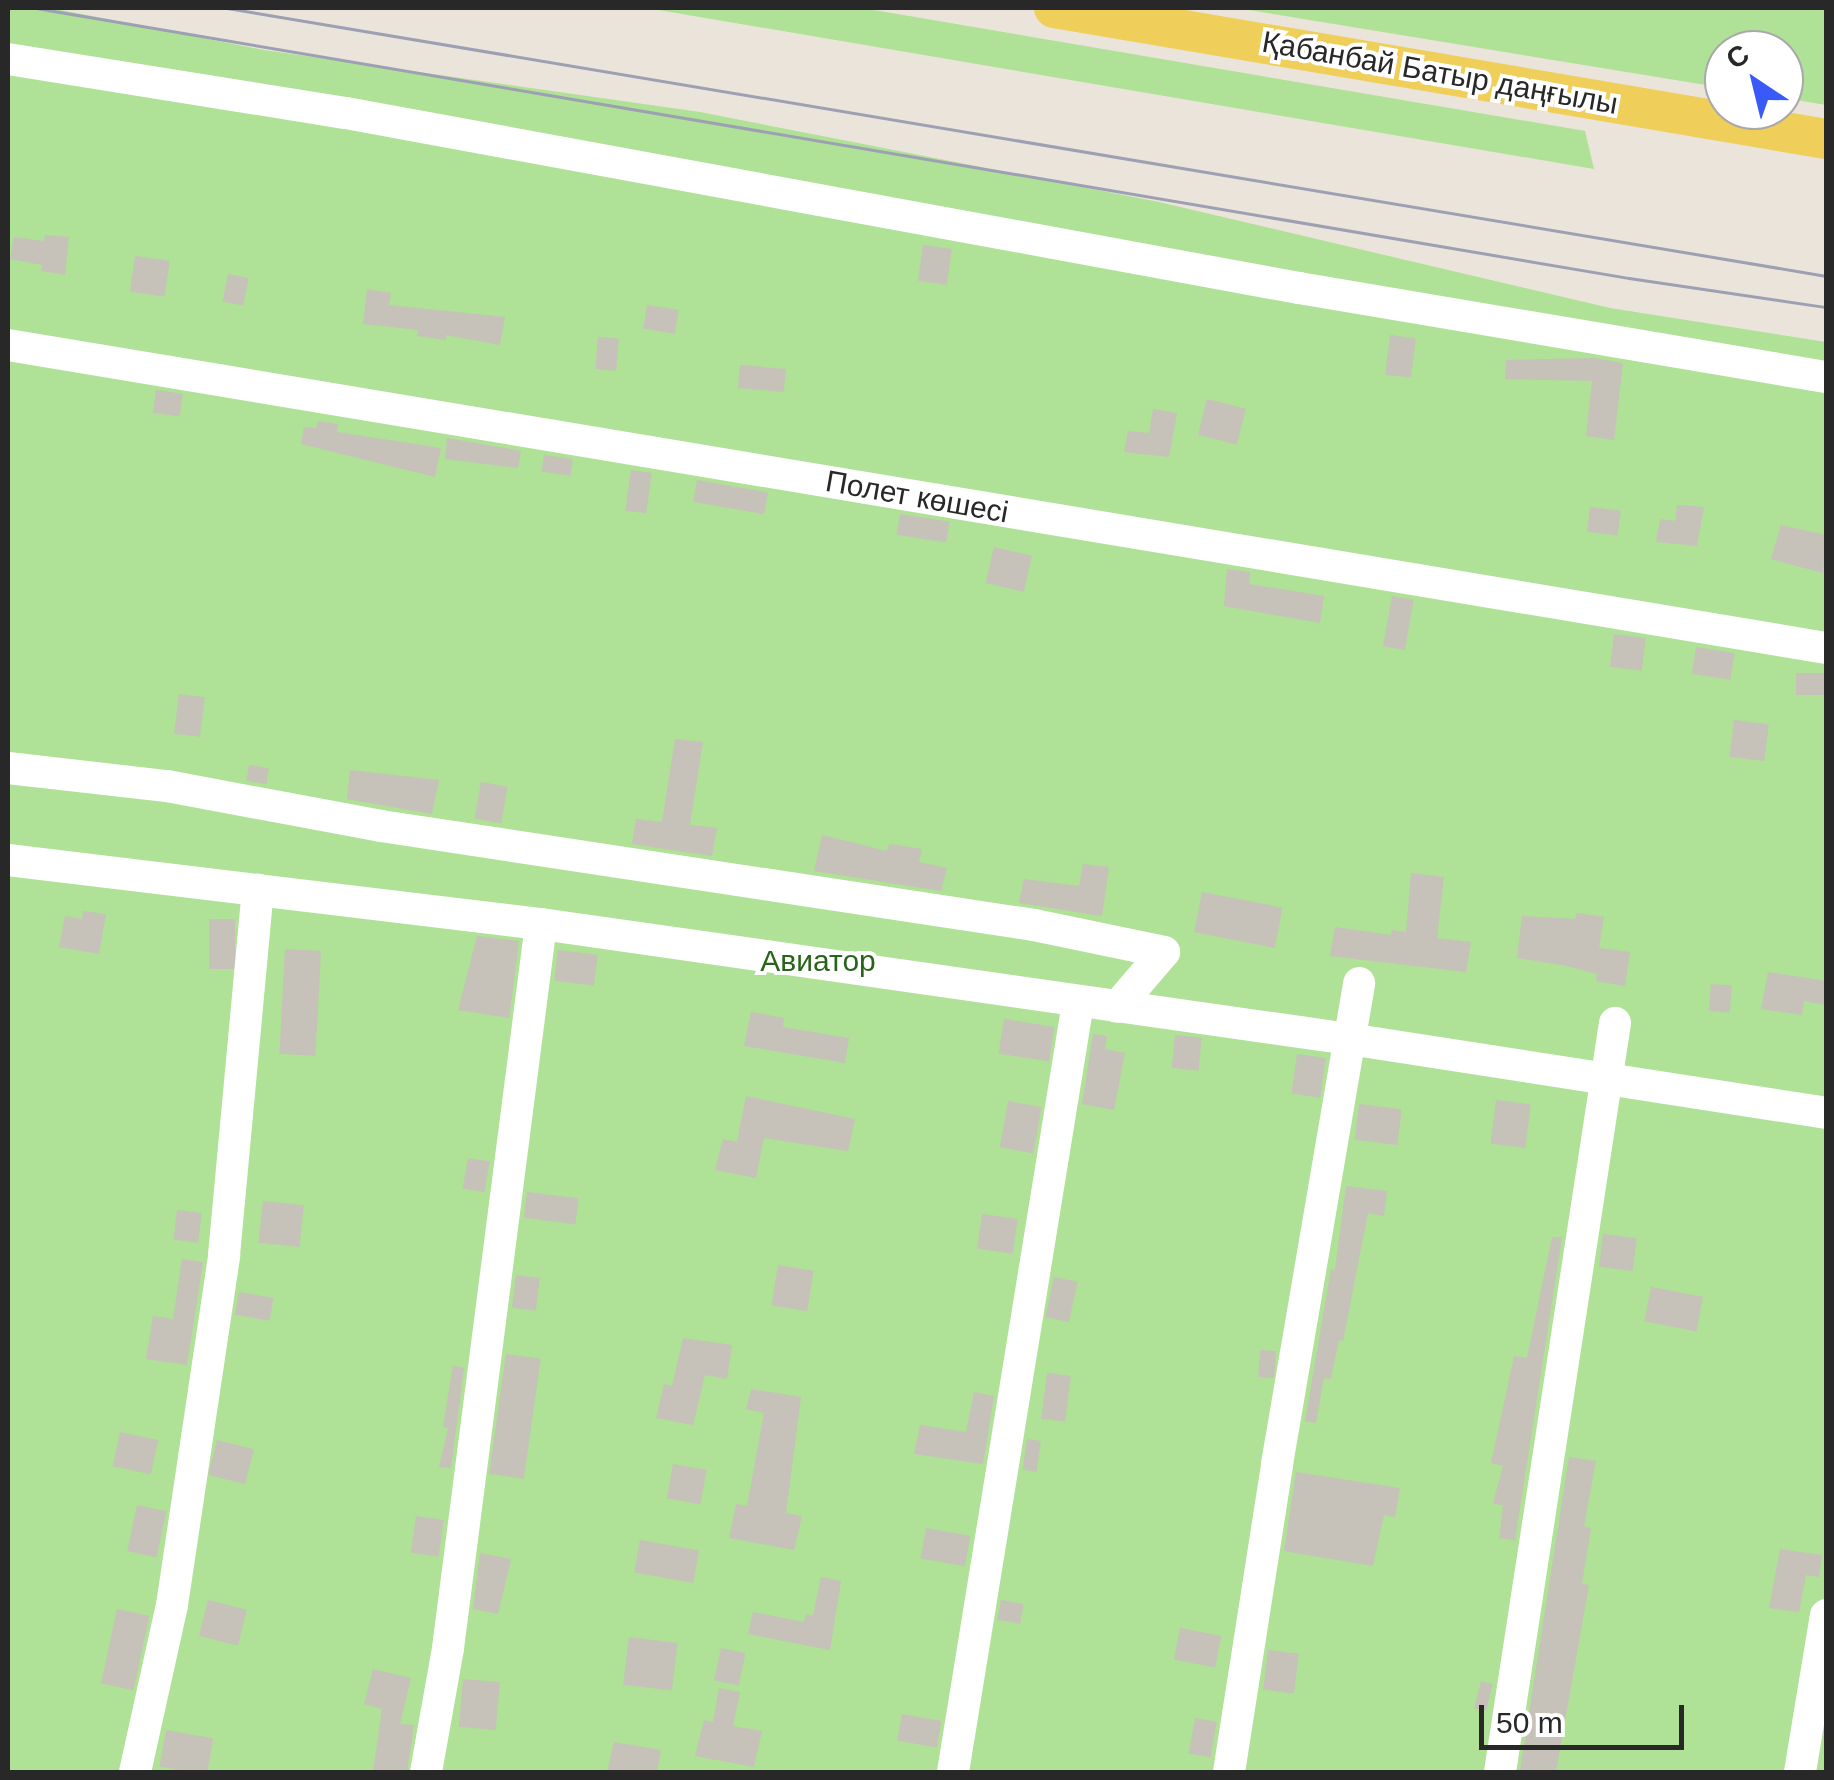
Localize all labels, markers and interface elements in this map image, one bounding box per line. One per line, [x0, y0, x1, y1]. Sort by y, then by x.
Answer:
street label: Қабанбай Батыр даңғылы [1259, 24, 1621, 122]
north arrow [1704, 30, 1804, 130]
text: С [1720, 38, 1755, 75]
street label: Полет көшесі [823, 463, 1011, 531]
park label: Авиатор [760, 943, 876, 979]
scale bar [1484, 1685, 1689, 1747]
text: 50 m [1496, 1706, 1563, 1739]

